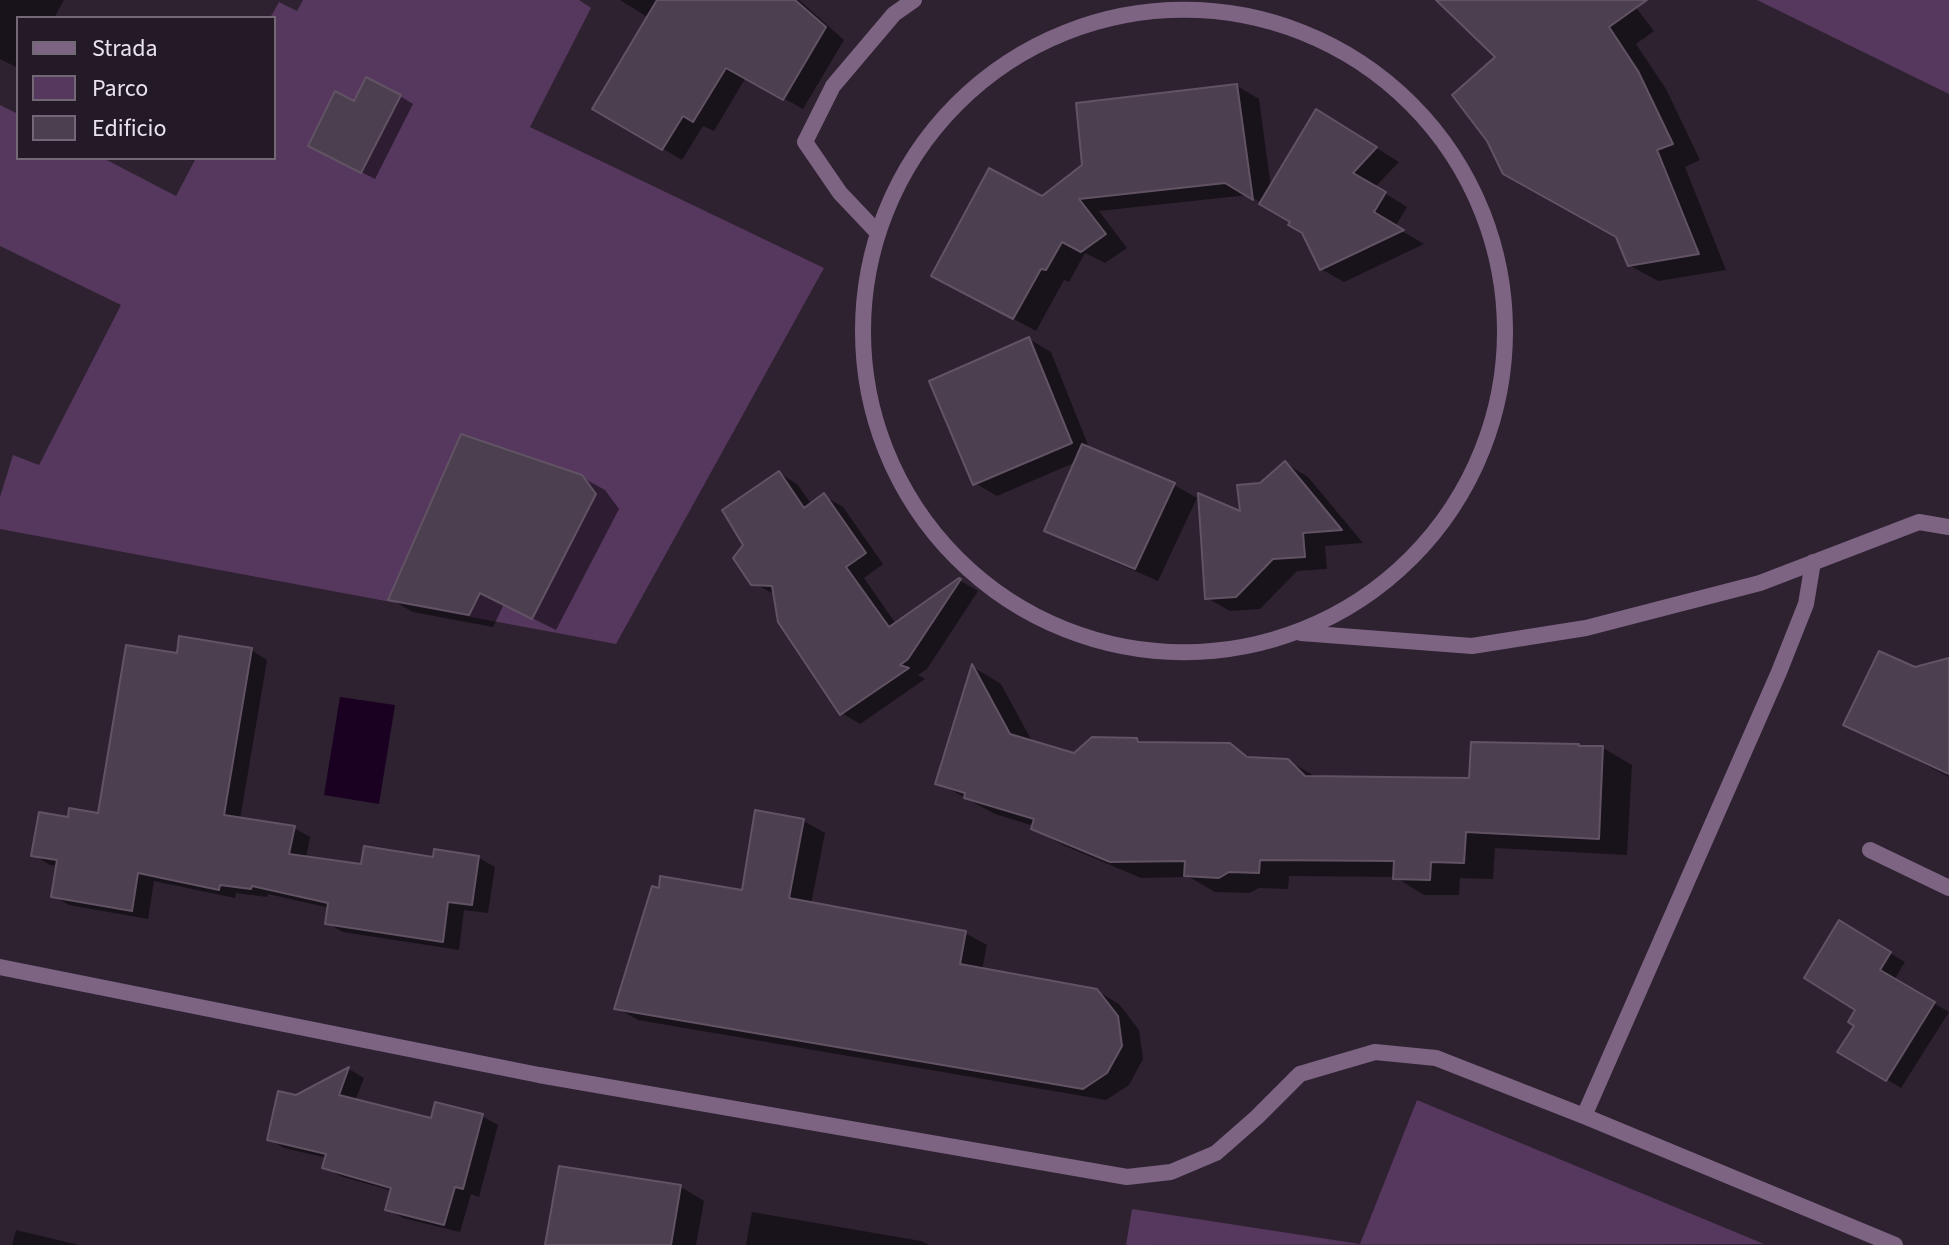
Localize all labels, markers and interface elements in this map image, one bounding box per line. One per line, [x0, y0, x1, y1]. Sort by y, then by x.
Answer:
legend [16, 16, 276, 160]
text: Strada [92, 31, 158, 66]
text: Parco [92, 71, 148, 106]
text: Edificio [92, 111, 166, 146]

